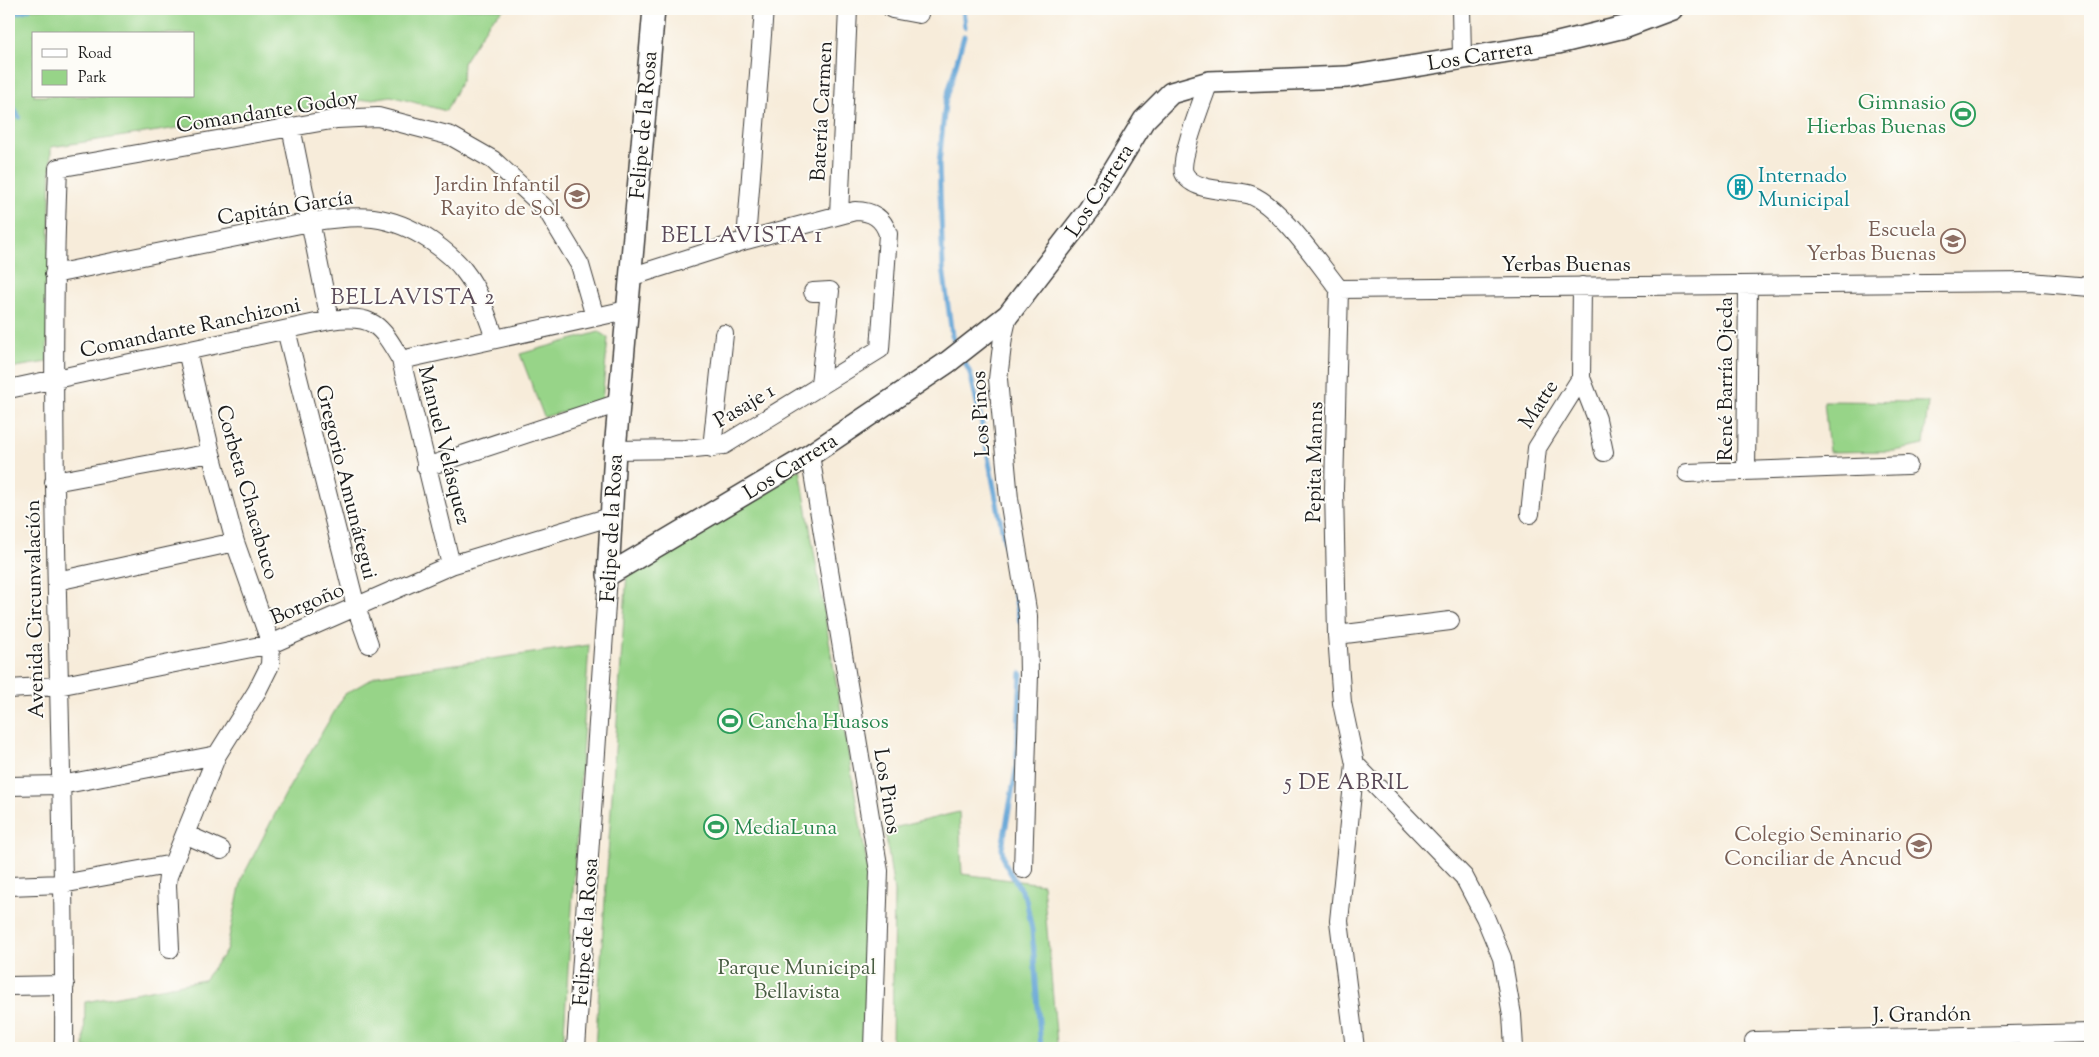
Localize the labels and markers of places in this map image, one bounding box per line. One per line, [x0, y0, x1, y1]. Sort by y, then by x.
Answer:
place label: Gimnasio Hierbas Buenas [1807, 89, 1946, 143]
sports icon: Gimnasio Hierbas Buenas [1950, 101, 1976, 127]
place label: Internado Municipal [1758, 162, 1850, 216]
place label: Jardin Infantil Rayito de Sol [434, 171, 560, 225]
building icon: Internado Municipal [1727, 174, 1753, 200]
school or university icon: Jardin Infantil Rayito de Sol [564, 183, 590, 209]
place label: Escuela Yerbas Buenas [1806, 216, 1936, 270]
school or university icon: Escuela Yerbas Buenas [1940, 228, 1966, 254]
sports icon: Cancha Huasos [717, 708, 743, 734]
place label: Cancha Huasos [748, 708, 889, 738]
sports icon: MediaLuna [703, 814, 729, 840]
place label: MediaLuna [734, 814, 837, 844]
place label: Colegio Seminario Conciliar de Ancud [1724, 821, 1902, 875]
school or university icon: Colegio Seminario Conciliar de Ancud [1906, 833, 1932, 859]

